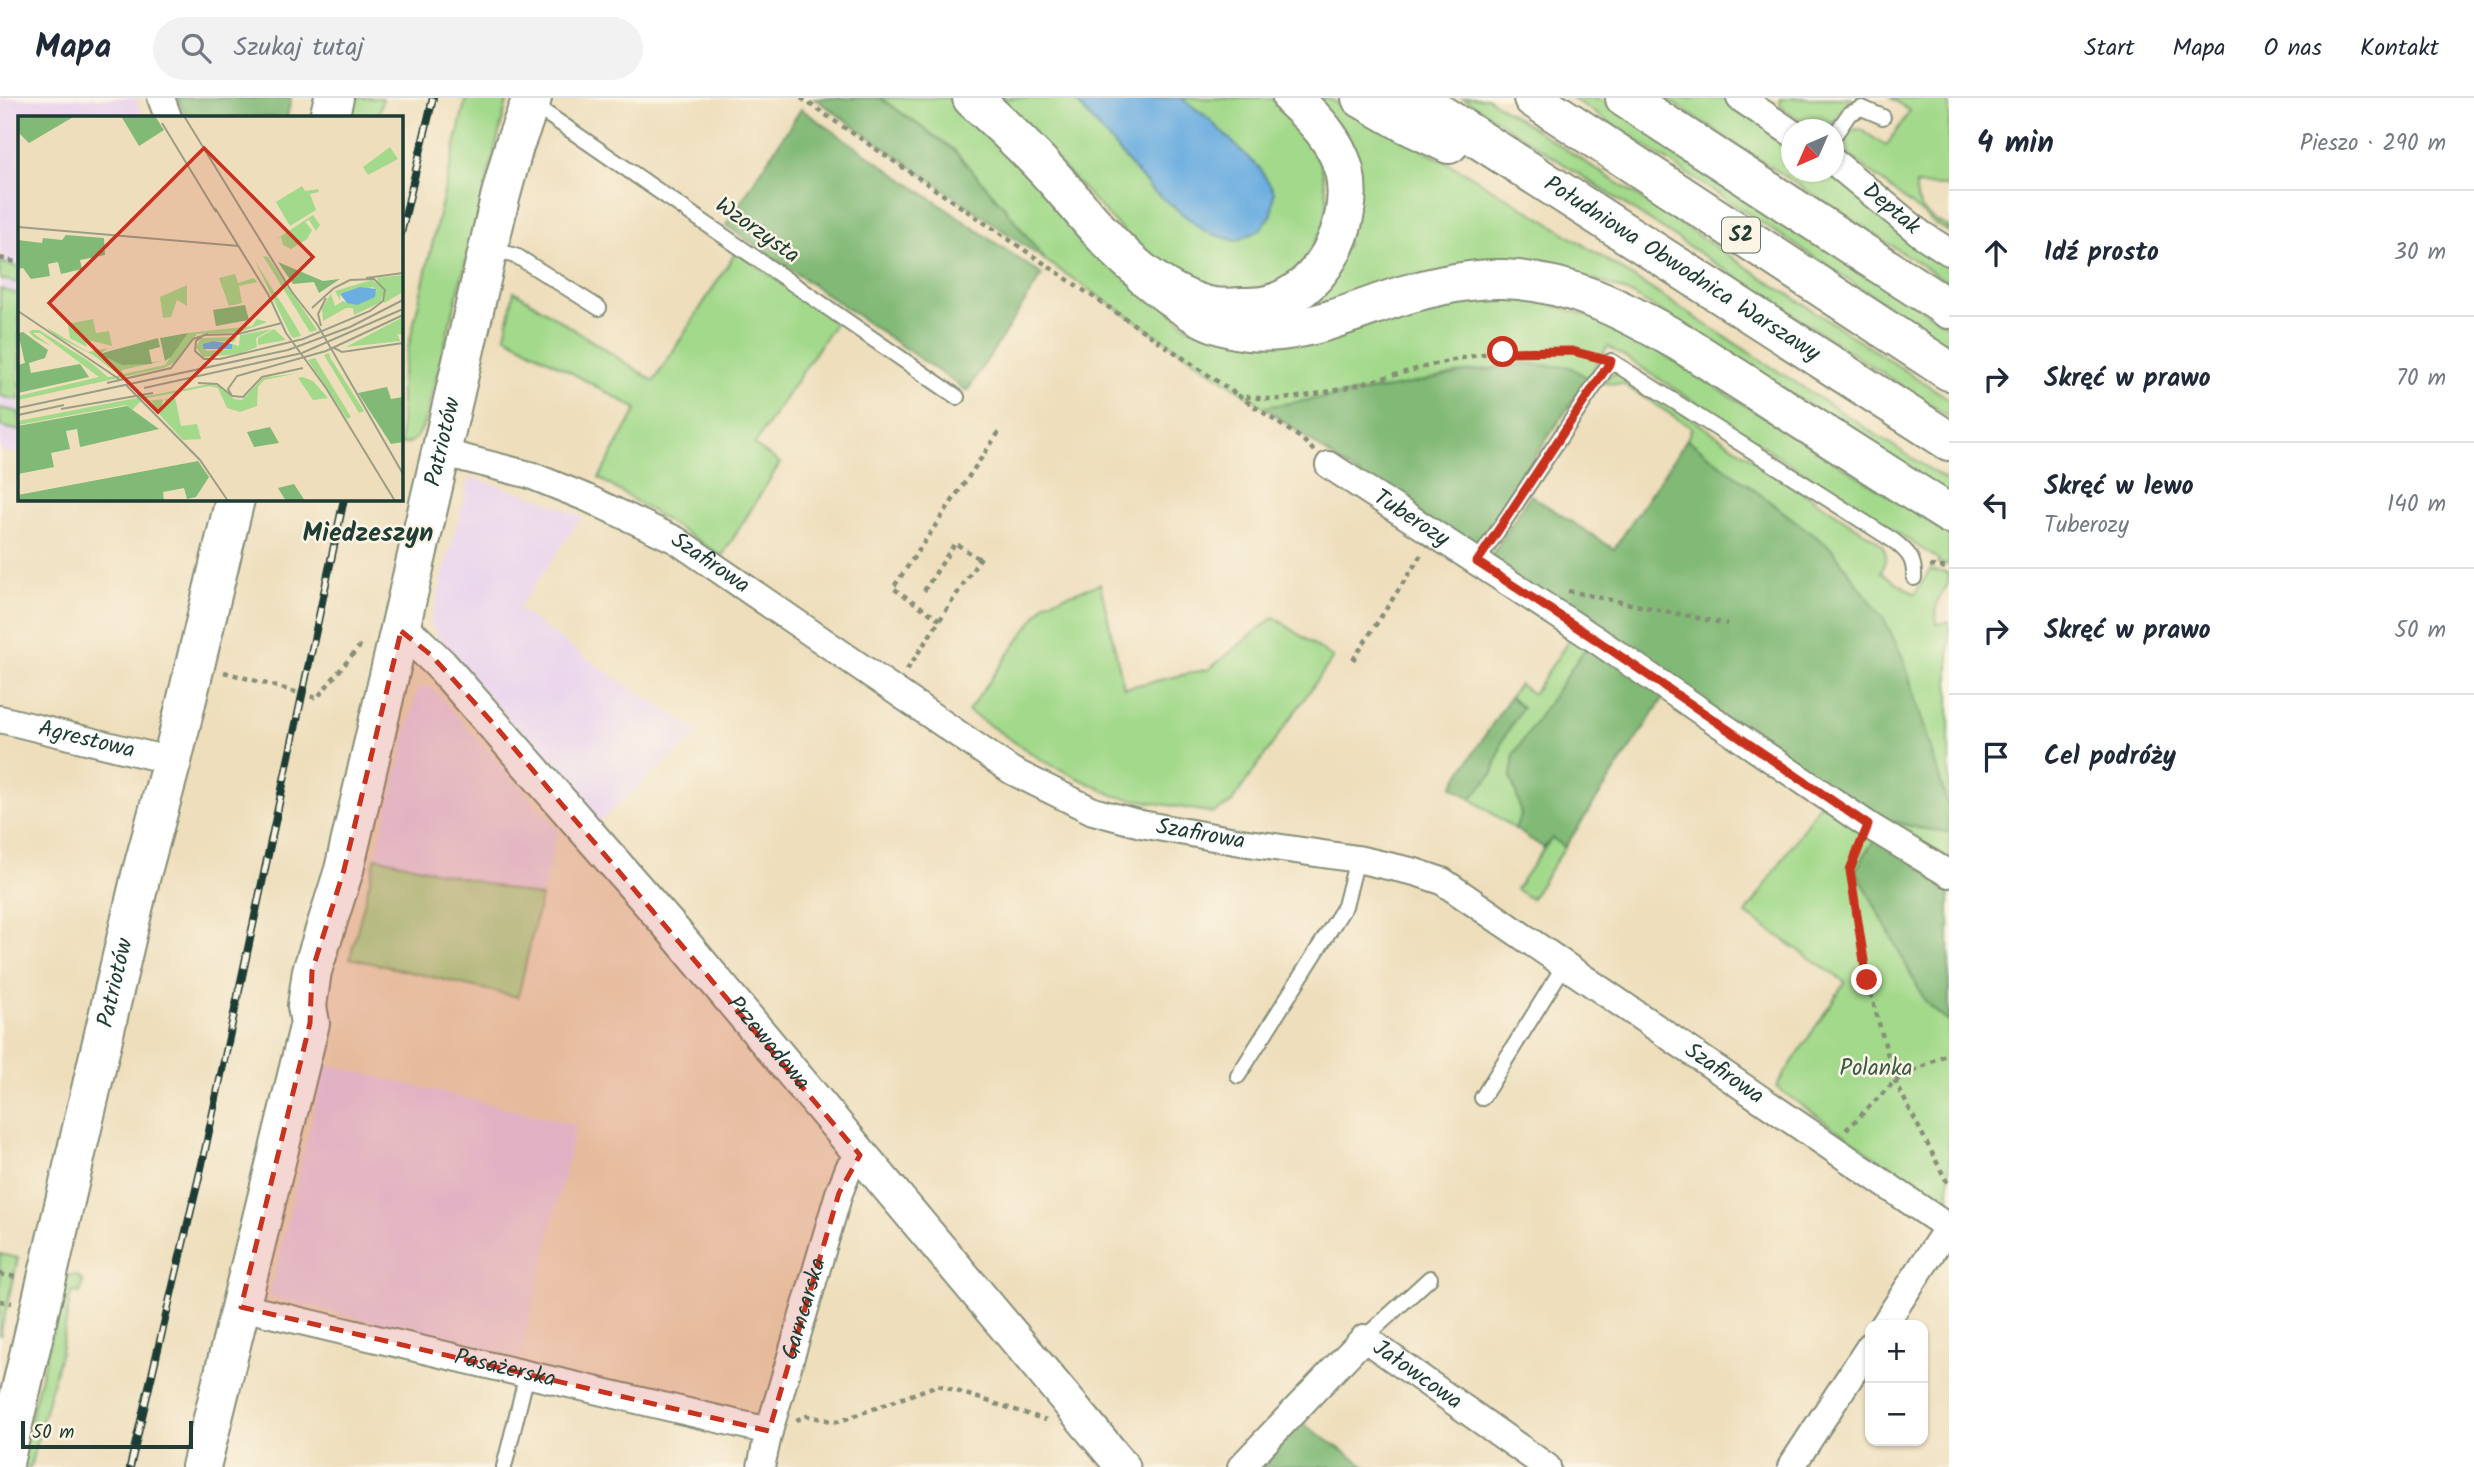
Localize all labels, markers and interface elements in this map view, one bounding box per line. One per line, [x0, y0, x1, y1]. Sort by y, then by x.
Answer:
search box [153, 17, 643, 80]
text: Mapa [35, 22, 111, 75]
text: Szukaj tutaj [233, 27, 364, 69]
icon: search [177, 29, 215, 67]
text: Start [2084, 29, 2135, 68]
text: Mapa [2173, 29, 2225, 68]
text: O nas [2263, 29, 2322, 68]
text: Kontakt [2360, 29, 2439, 68]
inset map [18, 116, 402, 500]
north arrow [1781, 119, 1844, 182]
text: 4 min [1977, 120, 2054, 168]
text: Pieszo · 290 m [2300, 126, 2446, 162]
street label: Południowa Obwodnica Warszawy [1536, 167, 1827, 372]
street label: Deptak [1854, 174, 1928, 244]
street label: Wzorzysta [707, 189, 807, 273]
road number: S2 [1722, 218, 1760, 252]
text: Idź prosto [2044, 232, 2159, 274]
icon: ahead [1977, 234, 2015, 272]
text: 30 m [2394, 235, 2446, 271]
route start [1487, 336, 1518, 367]
text: Skręć w prawo [2044, 358, 2211, 400]
icon: right [1977, 360, 2015, 398]
text: 70 m [2396, 361, 2446, 397]
street label: Patriotów [416, 393, 471, 490]
text: Skręć w lewo [2044, 466, 2194, 508]
street label: Tuberozy [1366, 480, 1457, 557]
icon: left [1977, 486, 2015, 524]
text: 140 m [2387, 487, 2446, 523]
text: Tuberozy [2044, 508, 2129, 544]
district label: Miedzeszyn [303, 513, 433, 555]
street label: Szafirowa [663, 523, 757, 604]
text: Skręć w prawo [2044, 610, 2211, 652]
icon: right [1977, 612, 2015, 650]
text: 50 m [2395, 613, 2446, 649]
street label: Agrestowa [34, 711, 138, 769]
text: Cel podróży [2044, 736, 2176, 778]
icon: arrive [1977, 738, 2015, 776]
street label: Szafirowa [1153, 809, 1248, 860]
street label: Patriotów [88, 934, 144, 1031]
route end [1851, 964, 1882, 995]
street label: Przewodowa [717, 988, 819, 1099]
street label: Szafirowa [1677, 1034, 1771, 1114]
park label: Polanka [1839, 1051, 1913, 1087]
street label: Garncarska [773, 1254, 837, 1364]
map controls [1865, 1320, 1928, 1446]
button: + [1865, 1320, 1928, 1383]
street label: Jałowcowa [1365, 1331, 1469, 1420]
street label: Pasażerska [450, 1340, 559, 1398]
button: − [1865, 1383, 1928, 1446]
scale bar [21, 1418, 192, 1450]
text: 50 m [32, 1418, 74, 1448]

